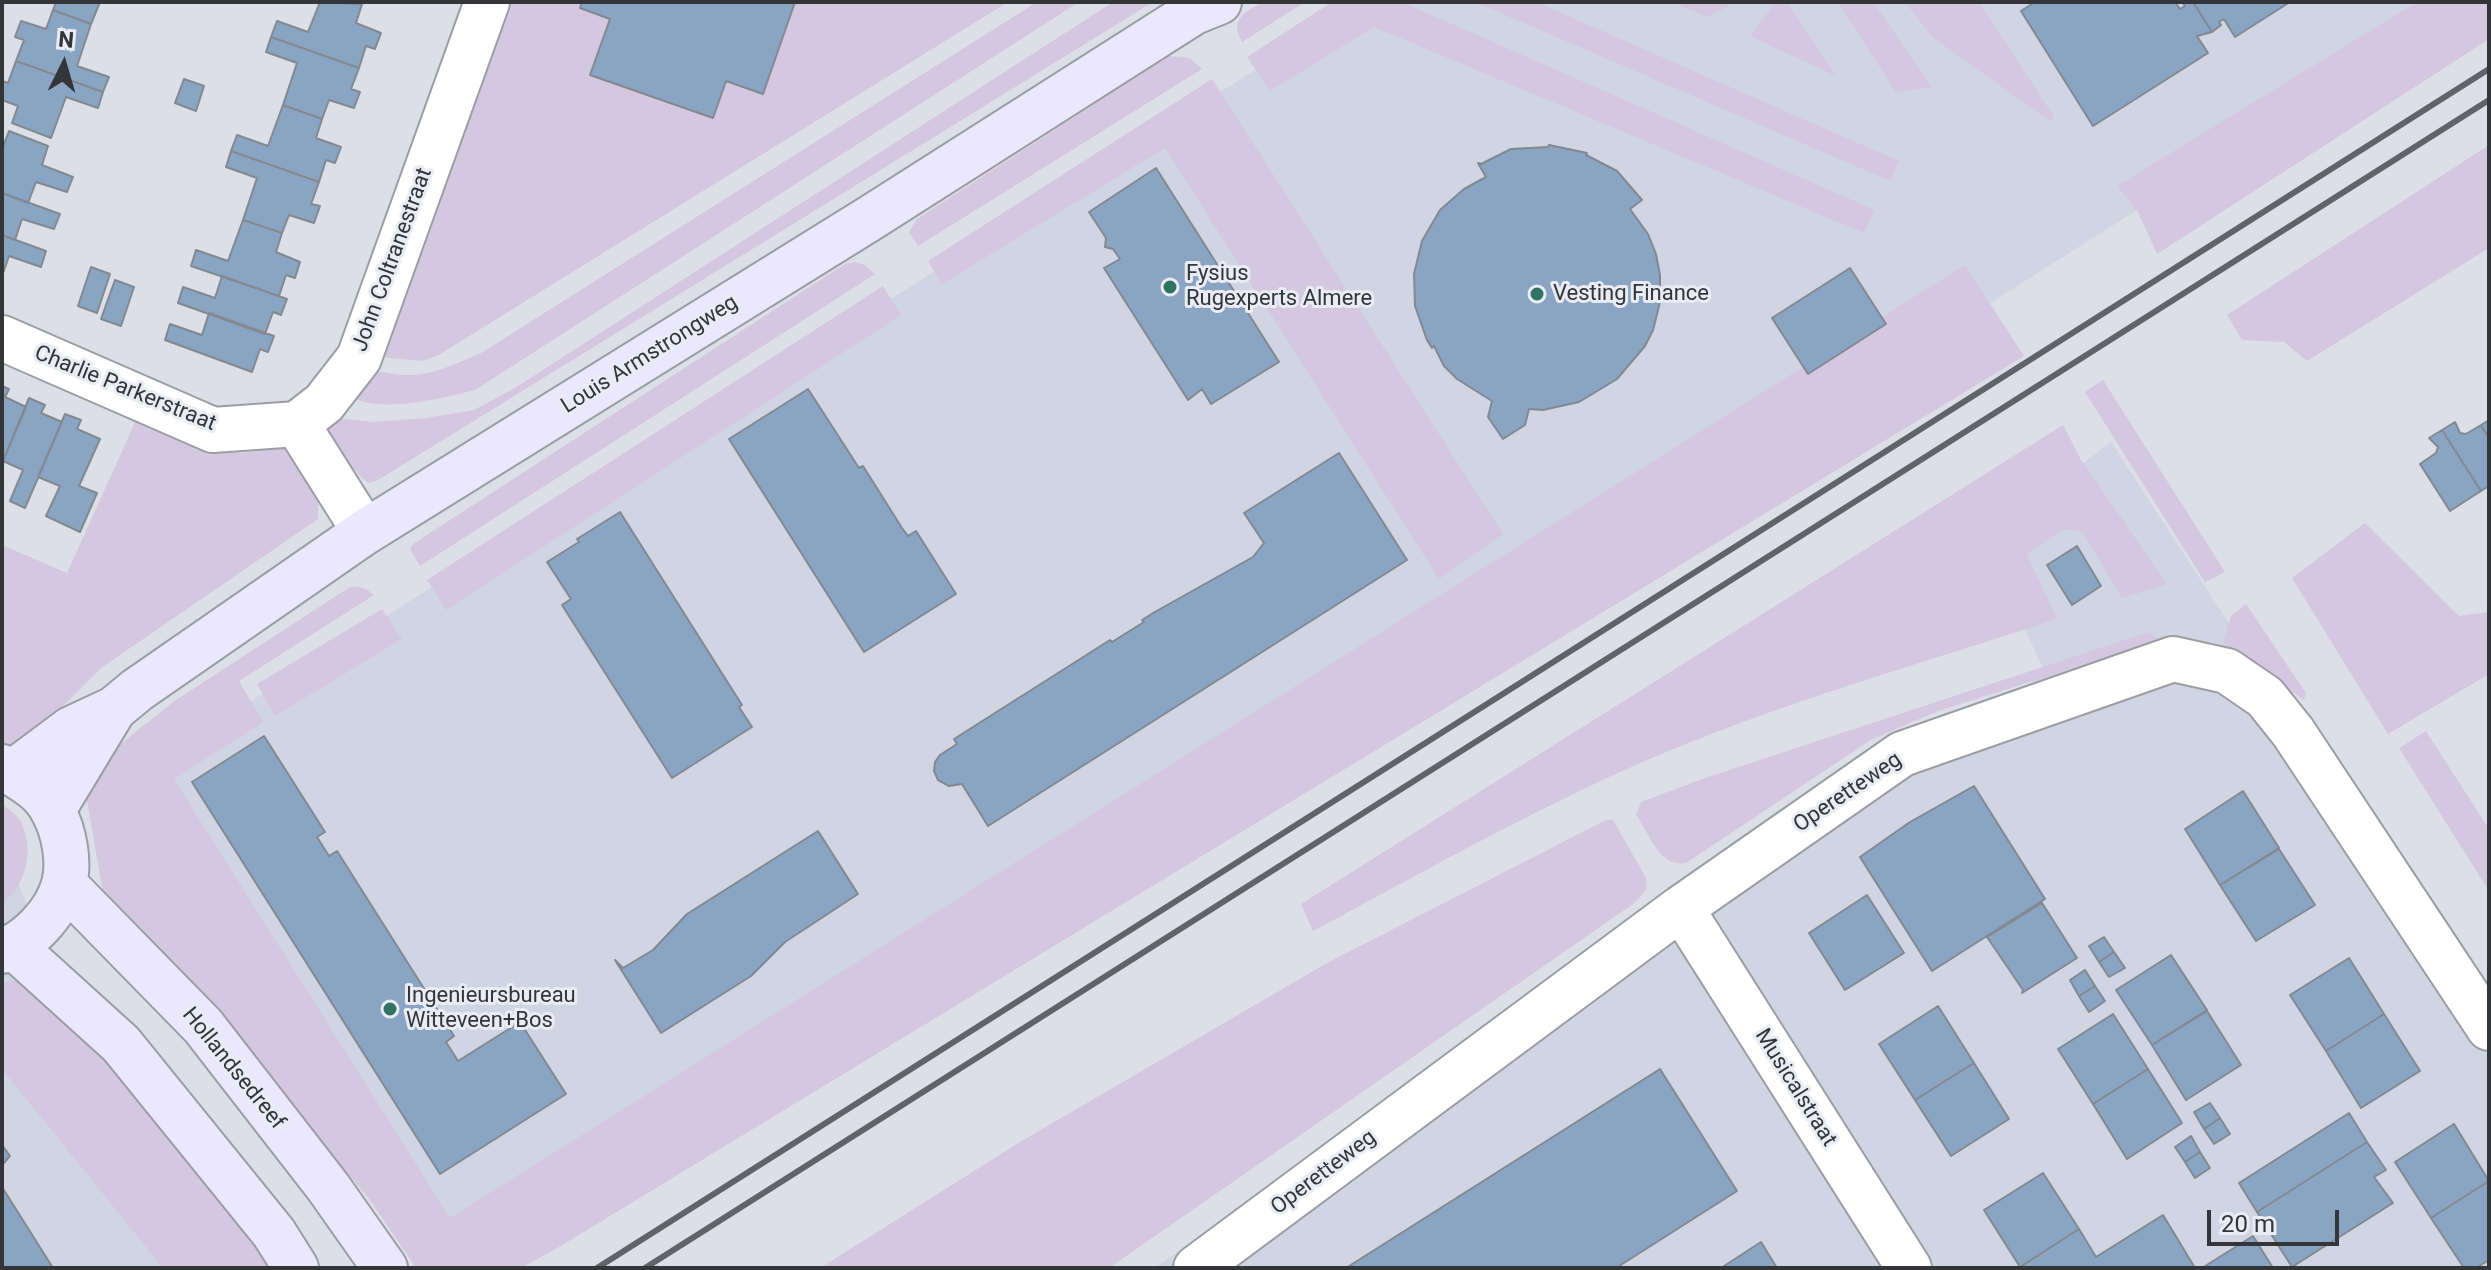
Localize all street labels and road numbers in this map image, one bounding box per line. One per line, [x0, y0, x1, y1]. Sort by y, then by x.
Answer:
street label: John Coltranestraat [348, 165, 438, 355]
street label: Louis Armstrongweg [557, 290, 743, 420]
street label: Charlie Parkerstraat [30, 340, 220, 438]
street label: Operetteweg [1789, 747, 1907, 839]
street label: Hollandsedreef [176, 1003, 290, 1135]
street label: Musicalstraat [1748, 1024, 1842, 1152]
street label: Operetteweg [1266, 1125, 1382, 1221]

